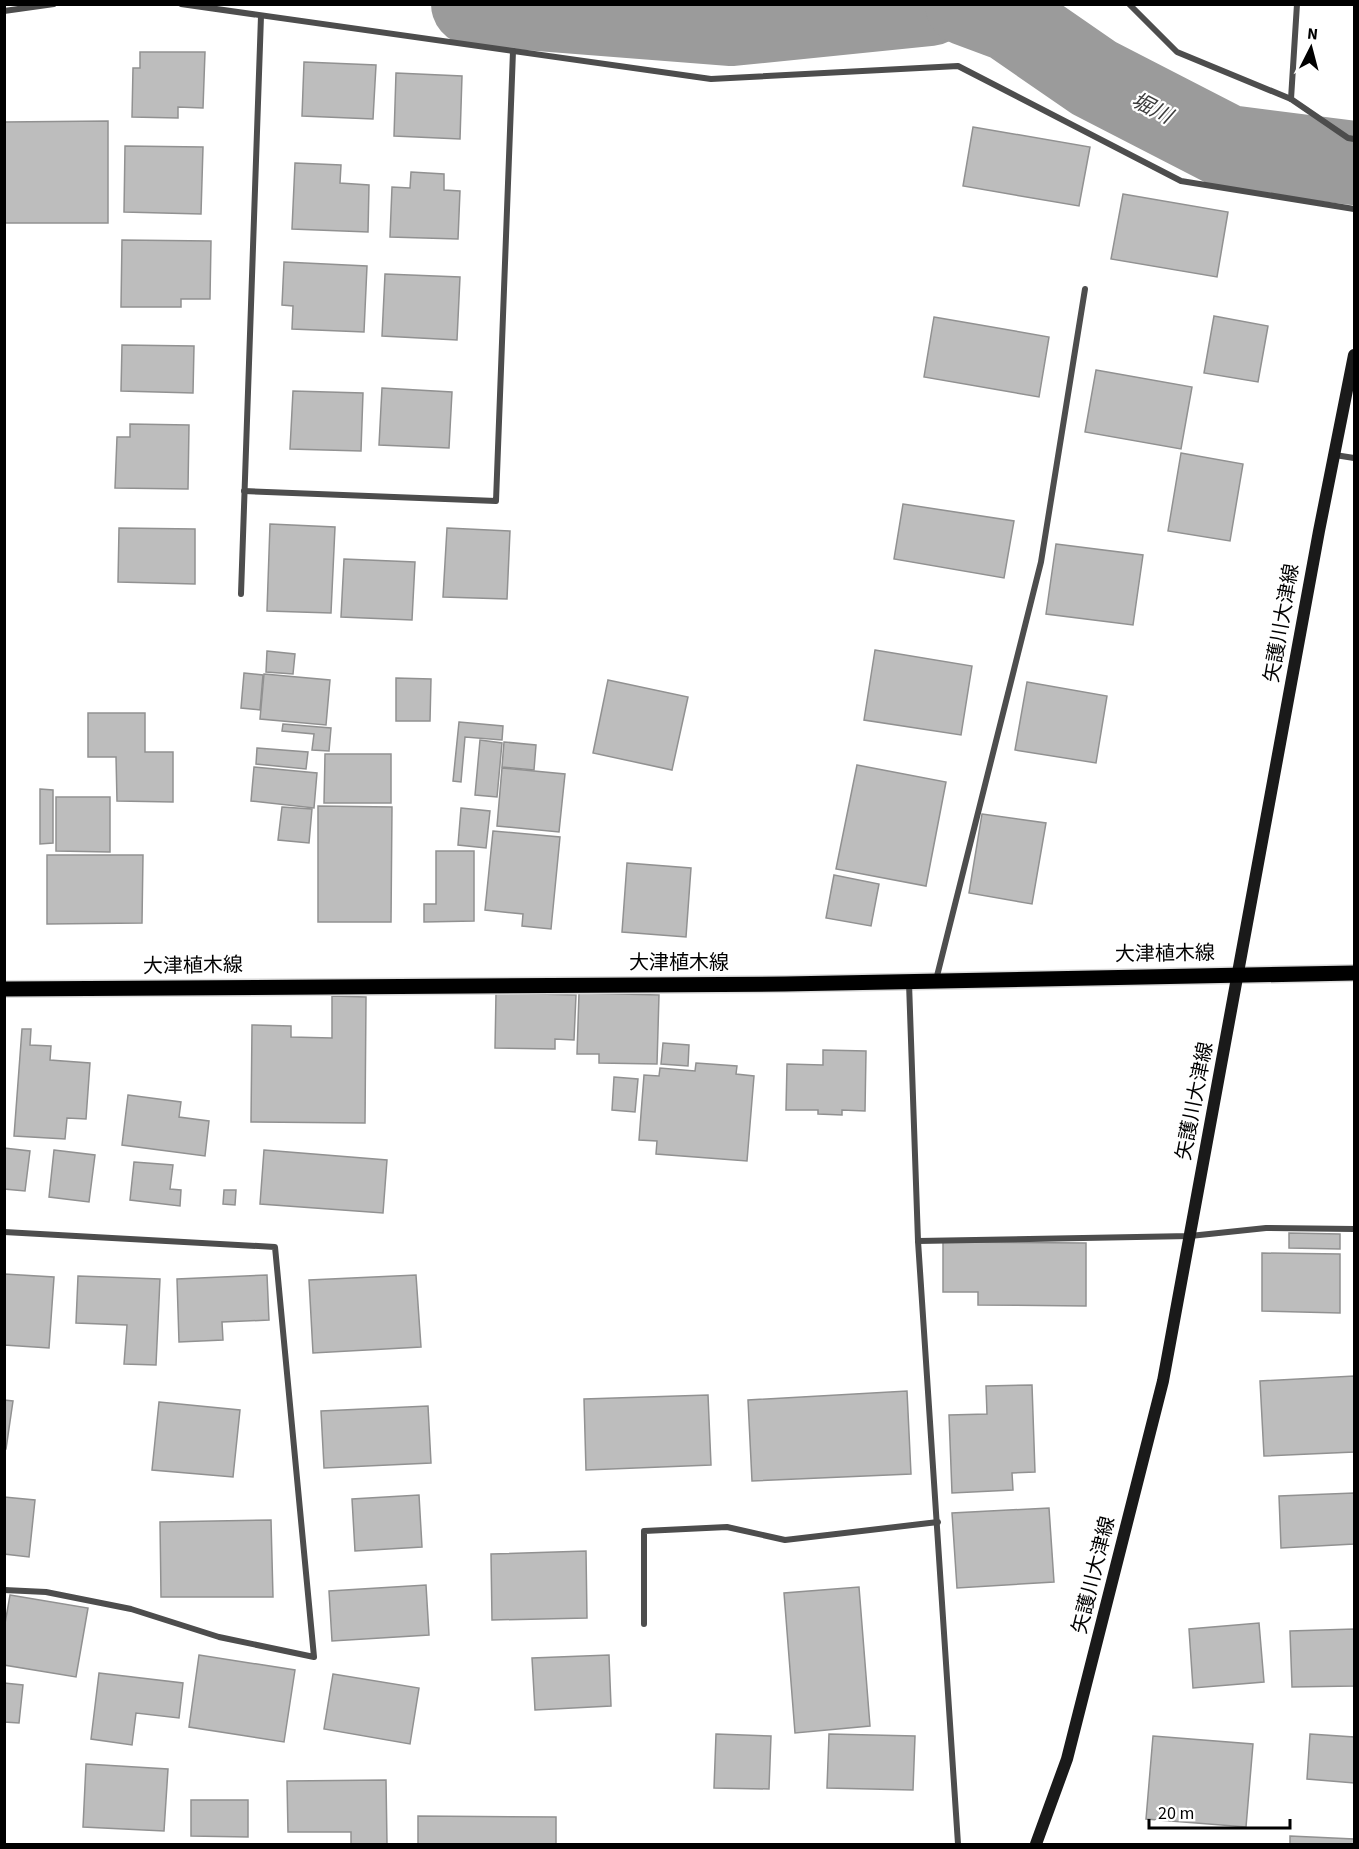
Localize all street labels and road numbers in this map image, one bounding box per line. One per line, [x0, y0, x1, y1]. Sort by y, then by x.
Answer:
street label: 矢護川大津線 [1258, 561, 1306, 685]
street label: 大津植木線 [1115, 939, 1215, 969]
street label: 大津植木線 [629, 949, 729, 977]
street label: 大津植木線 [143, 951, 243, 981]
street label: 矢護川大津線 [1170, 1039, 1220, 1163]
street label: 矢護川大津線 [1066, 1513, 1122, 1637]

